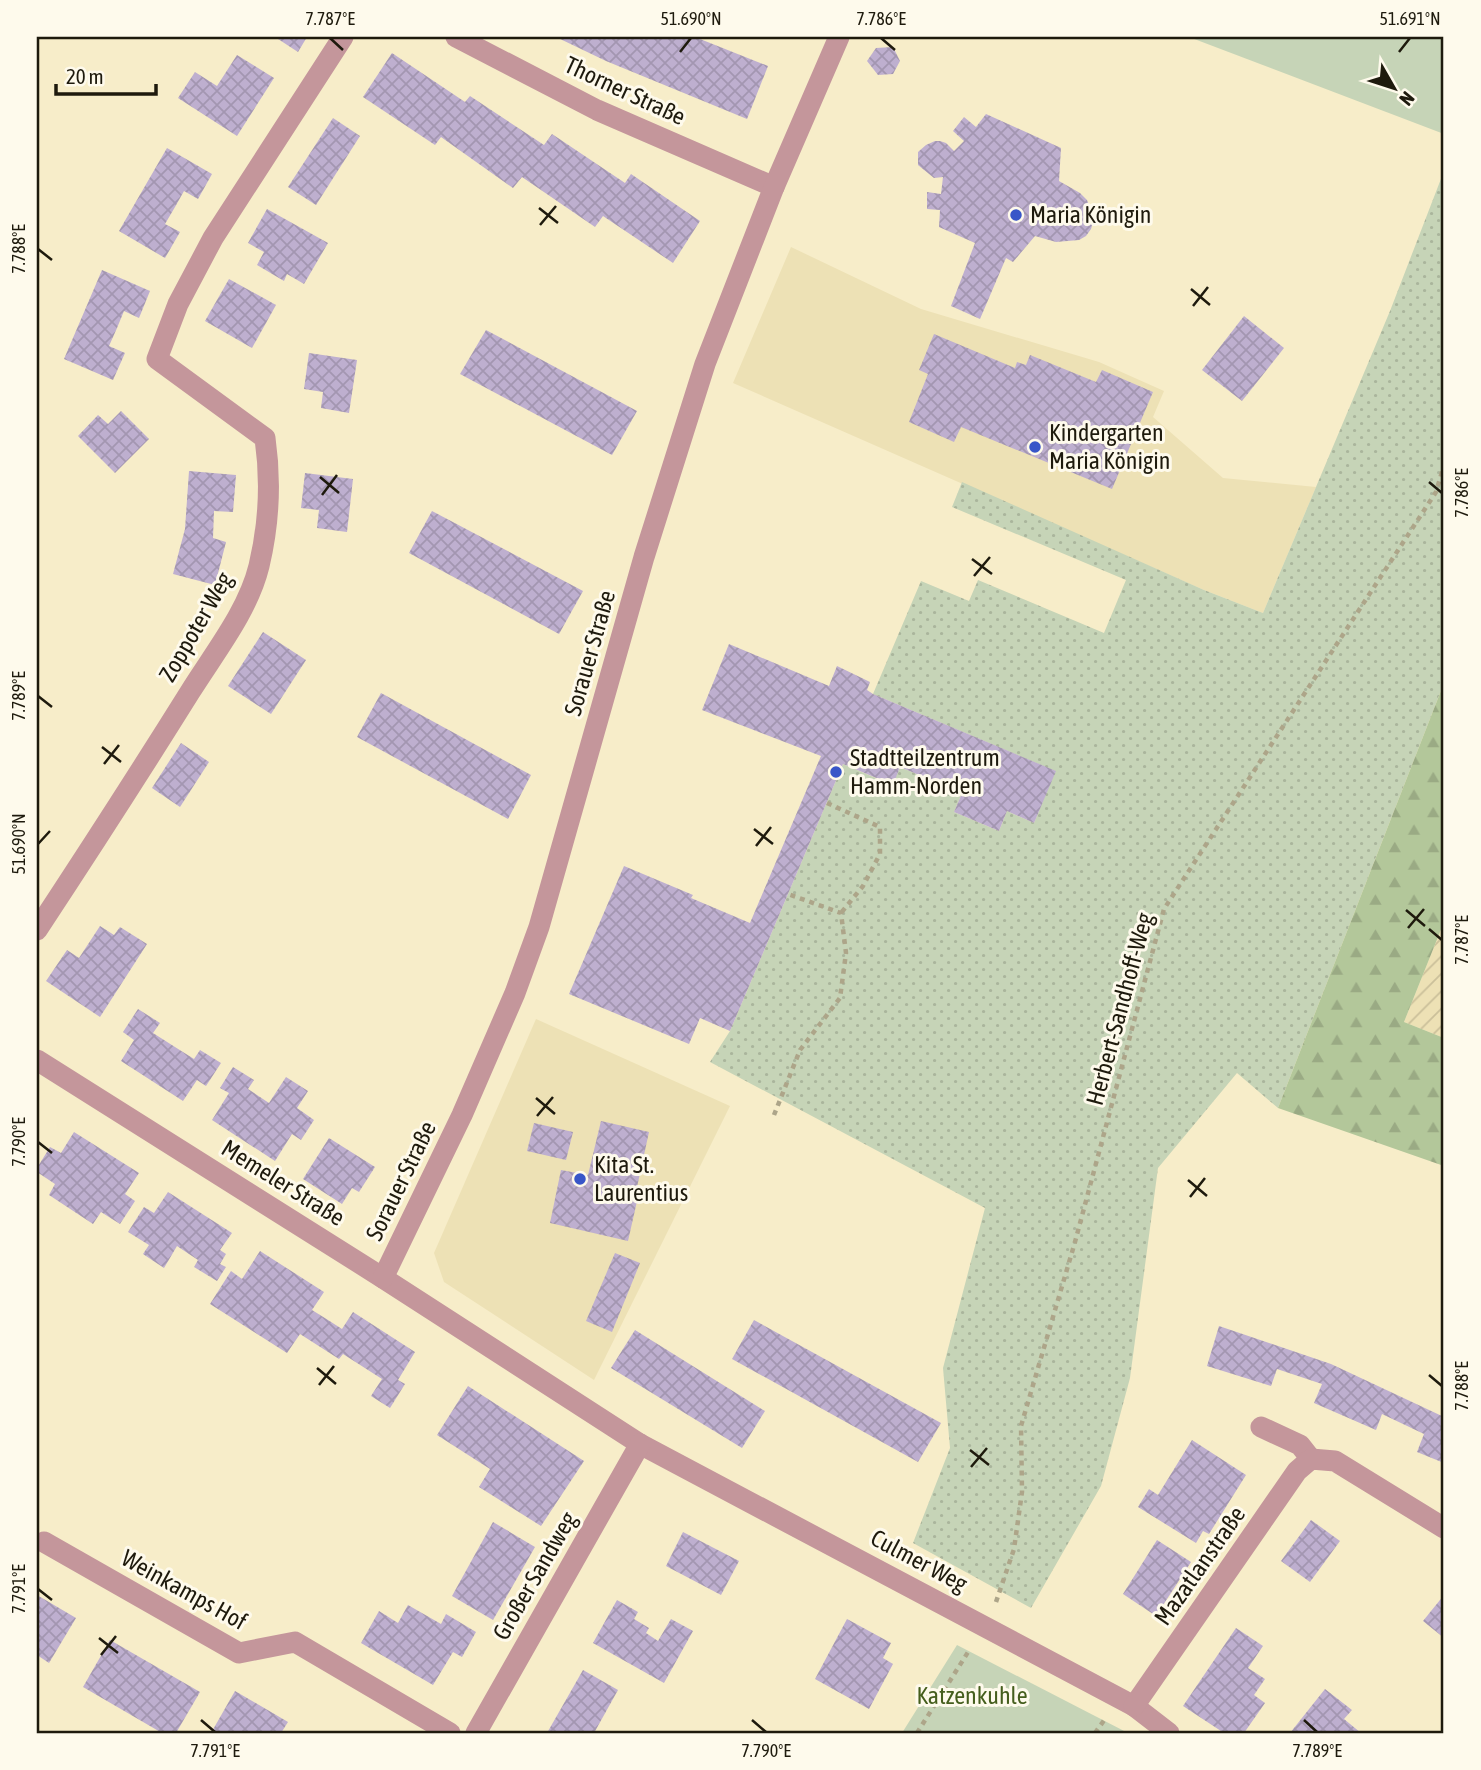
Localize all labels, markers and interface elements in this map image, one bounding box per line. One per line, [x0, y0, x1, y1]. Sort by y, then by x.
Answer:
text: 7.787°E [305, 8, 355, 29]
text: 51.690°N [660, 8, 722, 29]
text: 7.786°E [856, 8, 906, 29]
text: 51.691°N [1379, 8, 1441, 29]
street label: Thorner Straße [561, 51, 690, 130]
scale bar [56, 52, 156, 96]
north arrow [1358, 52, 1428, 122]
text: 20 m [66, 64, 104, 88]
text: N [1395, 87, 1419, 110]
place label: Maria Königin [1030, 201, 1152, 228]
marker: Maria Königin [1008, 207, 1024, 223]
text: 7.788°E [8, 224, 29, 274]
place label: Kindergarten Maria Königin [1049, 419, 1171, 474]
marker: Kindergarten Maria Königin [1027, 439, 1043, 455]
text: 7.786°E [1451, 468, 1472, 518]
street label: Zoppoter Weg [153, 567, 238, 686]
street label: Sorauer Straße [559, 587, 620, 719]
text: 7.789°E [8, 671, 29, 721]
place label: Stadtteilzentrum Hamm-Norden [850, 744, 1000, 799]
marker: Stadtteilzentrum Hamm-Norden [828, 764, 844, 780]
text: 51.690°N [8, 813, 29, 875]
street label: Herbert-Sandhoff-Weg [1081, 909, 1158, 1108]
text: 7.787°E [1451, 915, 1472, 965]
text: 7.790°E [8, 1117, 29, 1167]
street label: Sorauer Straße [360, 1117, 441, 1245]
street label: Memeler Straße [217, 1134, 350, 1231]
place label: Kita St. Laurentius [594, 1151, 688, 1206]
marker: Kita St. Laurentius [572, 1171, 588, 1187]
text: 7.788°E [1451, 1361, 1472, 1411]
street label: Mazatlanstraße [1149, 1501, 1250, 1630]
street label: Großer Sandweg [487, 1506, 582, 1645]
street label: Culmer Weg [866, 1524, 973, 1597]
street label: Weinkamps Hof [117, 1544, 252, 1635]
text: 7.791°E [8, 1564, 29, 1614]
park label: Katzenkuhle [916, 1682, 1028, 1709]
text: 7.791°E [190, 1740, 240, 1761]
text: 7.790°E [741, 1740, 791, 1761]
text: 7.789°E [1292, 1740, 1342, 1761]

